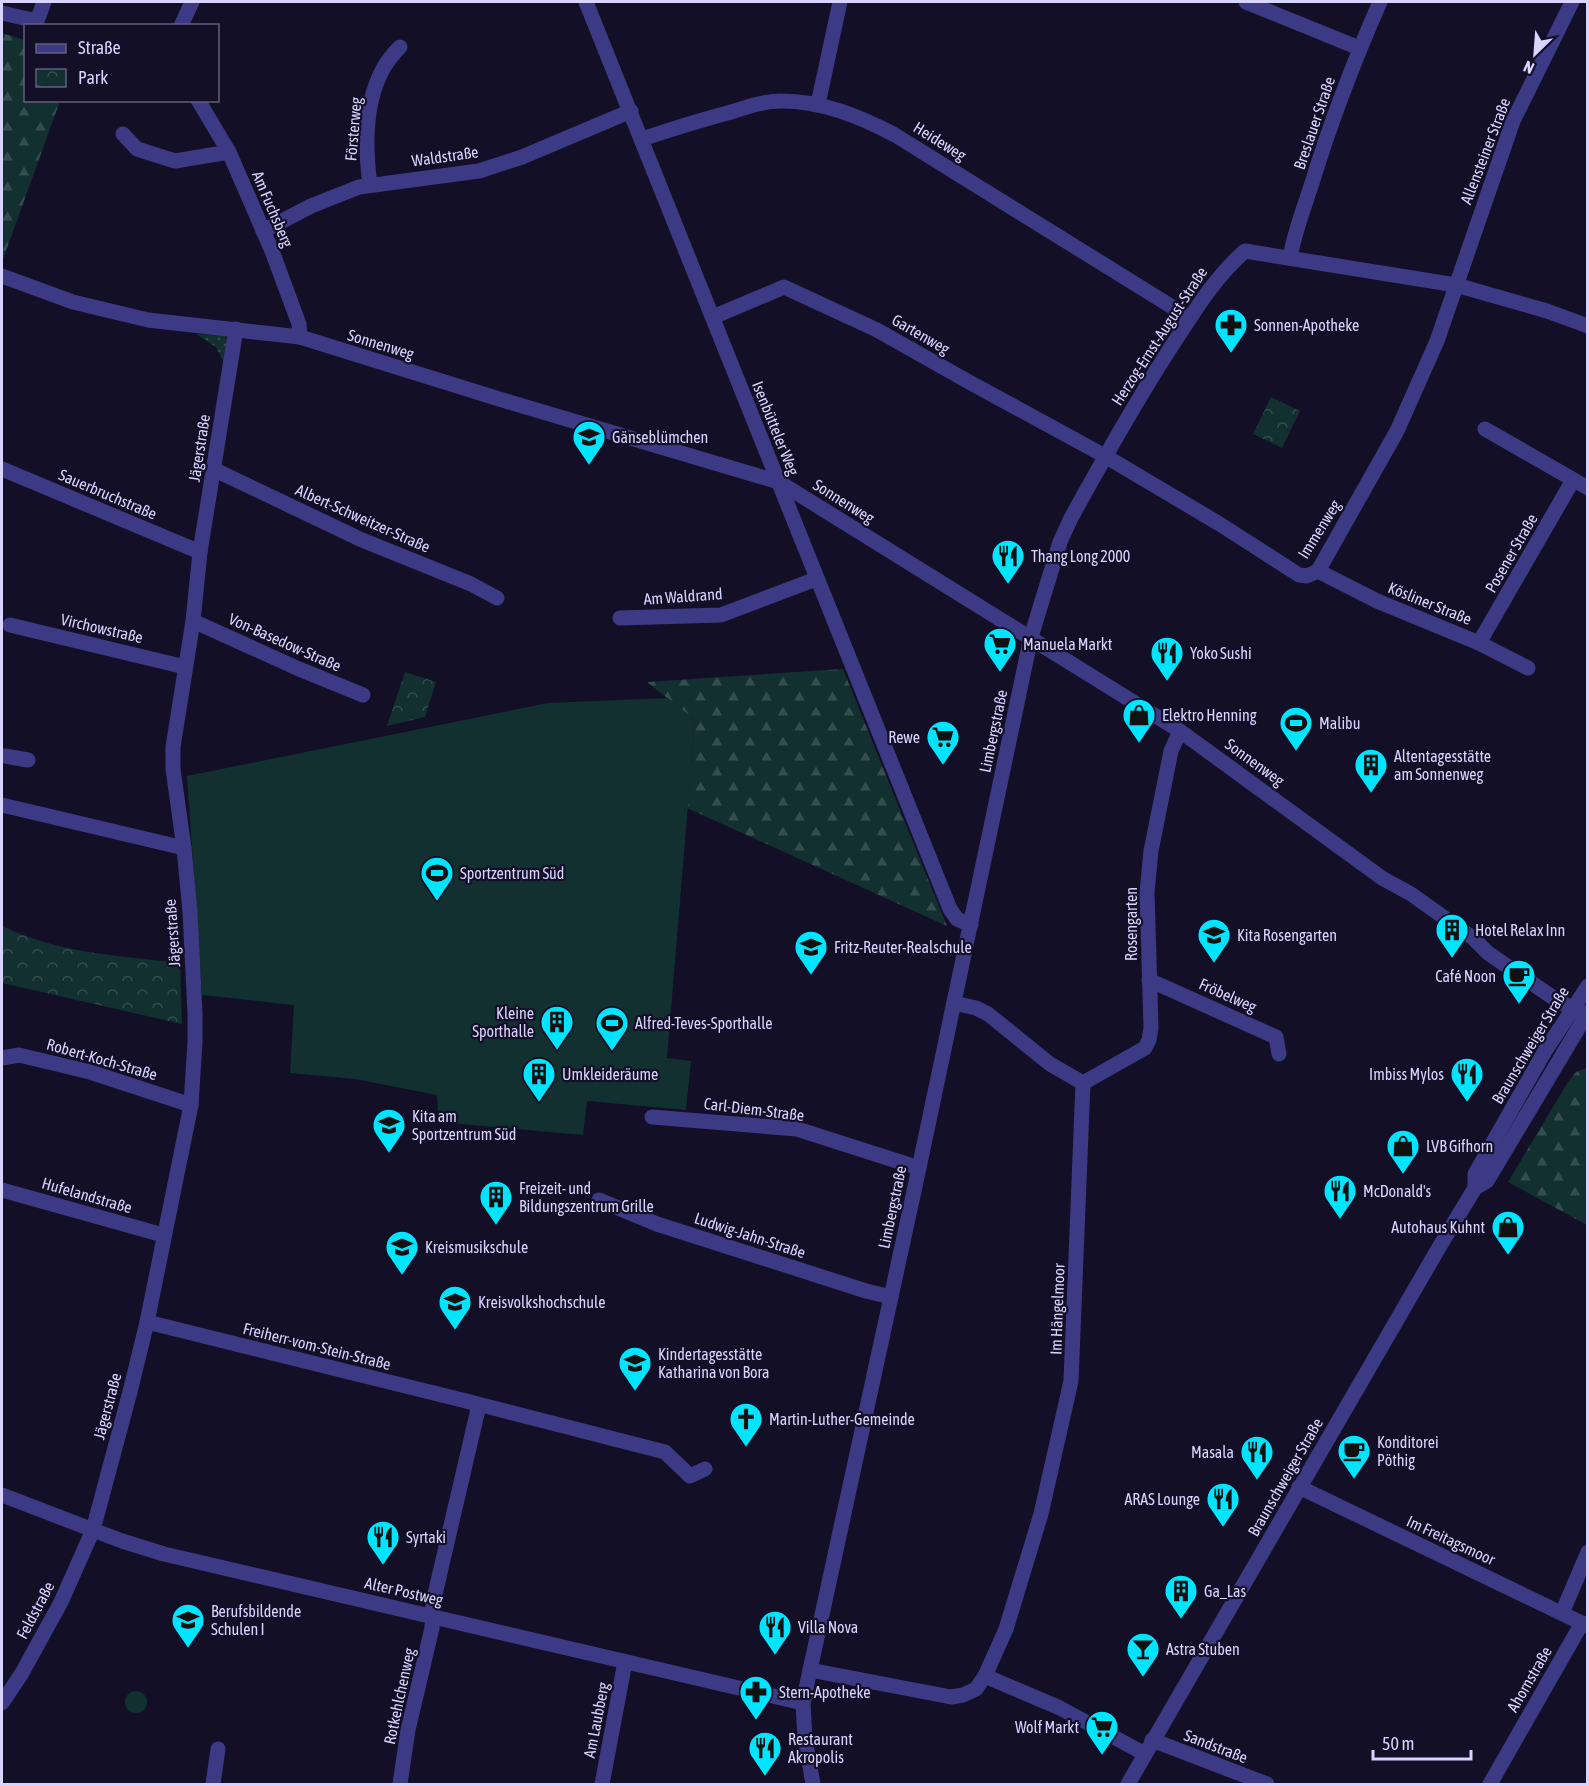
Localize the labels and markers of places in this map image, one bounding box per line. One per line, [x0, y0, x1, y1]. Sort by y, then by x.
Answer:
pharmacy icon: Sonnen-Apotheke [1213, 307, 1249, 354]
place label: Sonnen-Apotheke [1254, 316, 1359, 335]
school or university icon: Gänseblümchen [571, 419, 607, 466]
place label: Gänseblümchen [612, 428, 708, 446]
restaurant icon: Thang Long 2000 [990, 538, 1026, 585]
place label: Thang Long 2000 [1031, 547, 1130, 566]
supermarket icon: Manuela Markt [982, 626, 1018, 673]
place label: Manuela Markt [1023, 635, 1113, 653]
restaurant icon: Yoko Sushi [1149, 635, 1185, 682]
place label: Yoko Sushi [1190, 644, 1252, 662]
shop icon: Elektro Henning [1121, 697, 1157, 744]
sports icon: Malibu [1278, 705, 1314, 752]
place label: Elektro Henning [1162, 706, 1257, 725]
place label: Malibu [1319, 714, 1360, 732]
supermarket icon: Rewe [925, 719, 961, 766]
place label: Rewe [888, 728, 920, 746]
building icon: Altentagesstätte am Sonnenweg [1353, 747, 1389, 794]
place label: Altentagesstätte am Sonnenweg [1394, 747, 1491, 784]
sports icon: Sportzentrum Süd [419, 855, 455, 902]
place label: Sportzentrum Süd [460, 864, 564, 883]
building icon: Hotel Relax Inn [1434, 912, 1470, 959]
school or university icon: Kita Rosengarten [1196, 917, 1232, 964]
place label: Hotel Relax Inn [1475, 921, 1565, 939]
place label: Kita Rosengarten [1237, 926, 1337, 945]
school or university icon: Fritz-Reuter-Realschule [793, 929, 829, 976]
place label: Fritz-Reuter-Realschule [834, 938, 972, 956]
cafe icon: Café Noon [1501, 958, 1537, 1005]
place label: Café Noon [1435, 967, 1496, 985]
place label: Kleine Sporthalle [472, 1004, 534, 1041]
building icon: Kleine Sporthalle [539, 1004, 575, 1051]
sports icon: Alfred-Teves-Sporthalle [594, 1005, 630, 1052]
place label: Alfred-Teves-Sporthalle [635, 1014, 772, 1033]
building icon: Umkleideräume [521, 1056, 557, 1103]
restaurant icon: Imbiss Mylos [1449, 1056, 1485, 1103]
place label: Umkleideräume [562, 1065, 658, 1083]
place label: Imbiss Mylos [1369, 1065, 1444, 1084]
school or university icon: Kita am Sportzentrum Süd [371, 1107, 407, 1154]
place label: Kita am Sportzentrum Süd [412, 1107, 516, 1144]
shop icon: LVB Gifhorn [1385, 1128, 1421, 1175]
place label: LVB Gifhorn [1426, 1137, 1493, 1155]
restaurant icon: McDonald's [1322, 1173, 1358, 1220]
building icon: Freizeit- und Bildungszentrum Grille [478, 1179, 514, 1226]
place label: Freizeit- und Bildungszentrum Grille [519, 1179, 654, 1216]
place label: McDonald's [1363, 1182, 1432, 1200]
shop icon: Autohaus Kuhnt [1490, 1209, 1526, 1256]
place label: Autohaus Kuhnt [1391, 1218, 1485, 1236]
school or university icon: Kreismusikschule [384, 1229, 420, 1276]
place label: Kreismusikschule [425, 1238, 528, 1256]
school or university icon: Kreisvolkshochschule [437, 1284, 473, 1331]
place label: Kreisvolkshochschule [478, 1293, 605, 1311]
school or university icon: Kindertagesstätte Katharina von Bora [617, 1345, 653, 1392]
place label: Kindertagesstätte Katharina von Bora [658, 1345, 769, 1381]
church icon: Martin-Luther-Gemeinde [728, 1401, 764, 1448]
place label: Martin-Luther-Gemeinde [769, 1410, 915, 1428]
cafe icon: Konditorei Pöthig [1336, 1433, 1372, 1480]
place label: Konditorei Pöthig [1377, 1433, 1439, 1470]
restaurant icon: Masala [1239, 1434, 1275, 1481]
place label: Masala [1191, 1443, 1234, 1461]
restaurant icon: ARAS Lounge [1205, 1481, 1241, 1528]
place label: ARAS Lounge [1124, 1490, 1200, 1509]
restaurant icon: Syrtaki [365, 1519, 401, 1566]
place label: Syrtaki [406, 1528, 446, 1547]
building icon: Ga_Las [1163, 1573, 1199, 1620]
place label: Ga_Las [1204, 1582, 1246, 1600]
school or university icon: Berufsbildende Schulen I [170, 1602, 206, 1649]
place label: Berufsbildende Schulen I [211, 1602, 301, 1638]
restaurant icon: Villa Nova [757, 1609, 793, 1656]
place label: Villa Nova [798, 1618, 858, 1636]
bar icon: Astra Stuben [1125, 1631, 1161, 1678]
place label: Astra Stuben [1166, 1640, 1240, 1658]
pharmacy icon: Stern-Apotheke [738, 1674, 774, 1721]
place label: Stern-Apotheke [779, 1683, 870, 1702]
supermarket icon: Wolf Markt [1084, 1709, 1120, 1756]
place label: Wolf Markt [1015, 1718, 1079, 1736]
restaurant icon: Restaurant Akropolis [747, 1730, 783, 1777]
place label: Restaurant Akropolis [788, 1730, 853, 1767]

